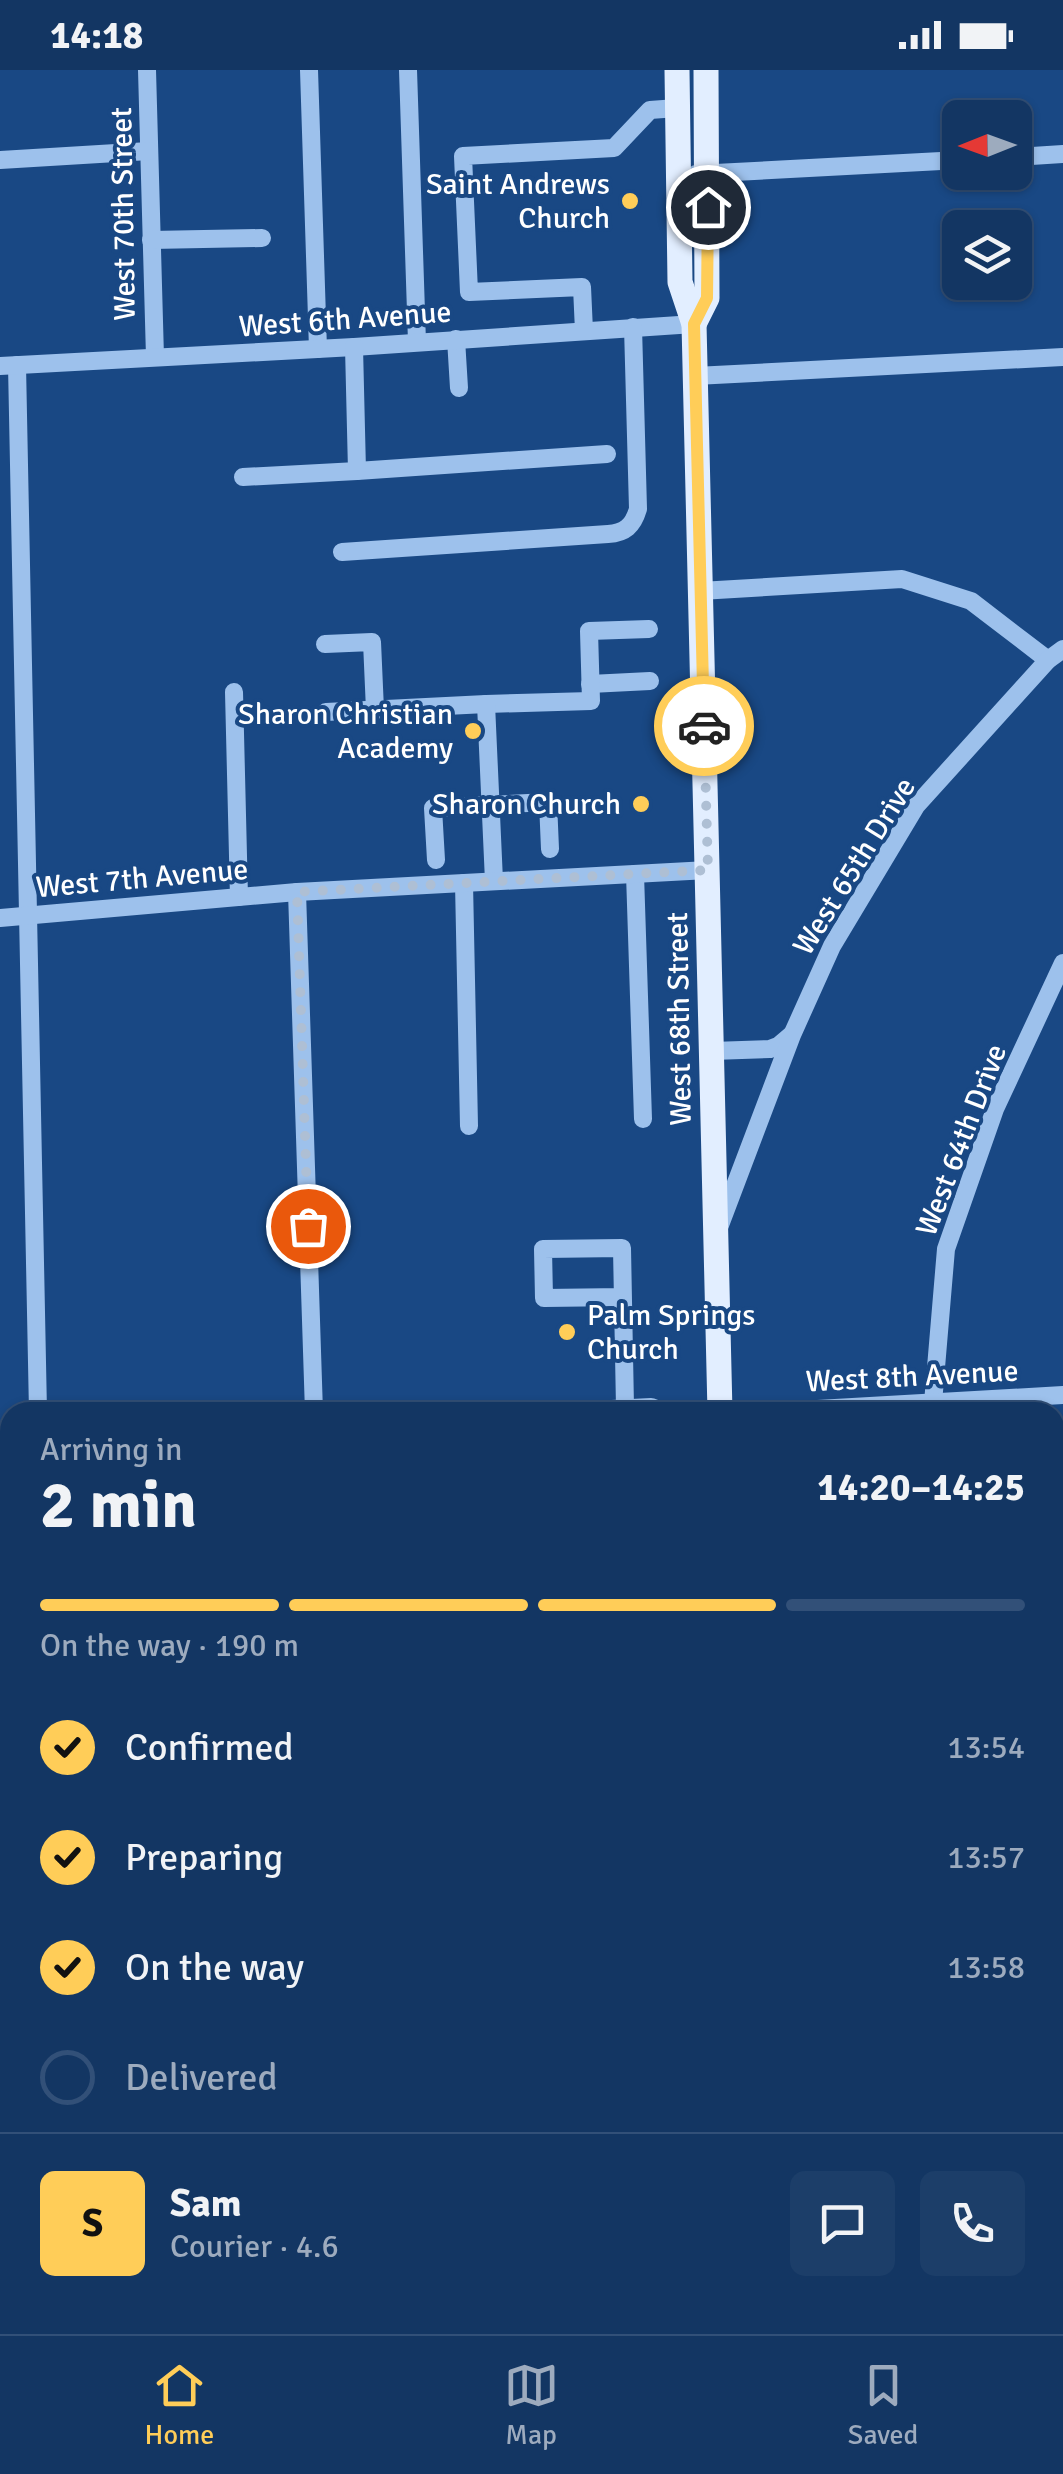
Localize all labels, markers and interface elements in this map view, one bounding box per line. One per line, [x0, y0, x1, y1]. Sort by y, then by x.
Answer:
text: 14:18 [50, 12, 143, 59]
north arrow [942, 100, 1032, 190]
map controls [942, 100, 1032, 300]
street label: West 70th Street [103, 107, 144, 321]
pin [666, 165, 751, 250]
place label: Saint Andrews Church [426, 166, 610, 237]
icon: home [681, 180, 736, 235]
marker: Saint Andrews Church [619, 190, 641, 212]
button: layers [942, 210, 1032, 300]
street label: West 6th Avenue [237, 294, 453, 345]
courier [654, 676, 754, 776]
place label: Sharon Christian Academy [238, 696, 453, 767]
icon: car [677, 699, 732, 754]
marker: Sharon Christian Academy [462, 720, 484, 742]
street label: West 65th Drive [785, 771, 924, 962]
place label: Sharon Church [432, 786, 621, 823]
marker: Sharon Church [630, 793, 652, 815]
street label: West 7th Avenue [34, 851, 250, 906]
street label: West 68th Street [659, 912, 700, 1126]
street label: West 64th Drive [908, 1039, 1015, 1241]
pin [266, 1184, 351, 1269]
icon: bag [281, 1199, 336, 1254]
place label: Palm Springs Church [587, 1297, 755, 1368]
marker: Palm Springs Church [556, 1321, 578, 1343]
street label: West 8th Avenue [805, 1352, 1019, 1401]
text: Arriving in [40, 1430, 182, 1469]
text: 14:20–14:25 [817, 1464, 1025, 1511]
text: 2 min [40, 1466, 197, 1546]
text: On the way · 190 m [40, 1626, 299, 1665]
icon: check [40, 1720, 95, 1775]
text: Confirmed [125, 1724, 294, 1771]
text: 13:54 [947, 1728, 1025, 1767]
icon: check [40, 1830, 95, 1885]
text: Preparing [125, 1834, 283, 1881]
text: 13:57 [947, 1838, 1025, 1877]
icon: check [40, 1940, 95, 1995]
text: On the way [125, 1944, 304, 1991]
text: 13:58 [947, 1948, 1025, 1987]
text: Delivered [125, 2054, 278, 2101]
button: chat [790, 2171, 895, 2276]
button: phone [920, 2171, 1025, 2276]
text: Sam [170, 2180, 241, 2227]
text: S [82, 2200, 103, 2247]
text: Courier · 4.6 [170, 2227, 339, 2266]
tab: Home [145, 2358, 214, 2452]
tab: Map [504, 2358, 559, 2452]
tab: Saved [848, 2358, 918, 2452]

